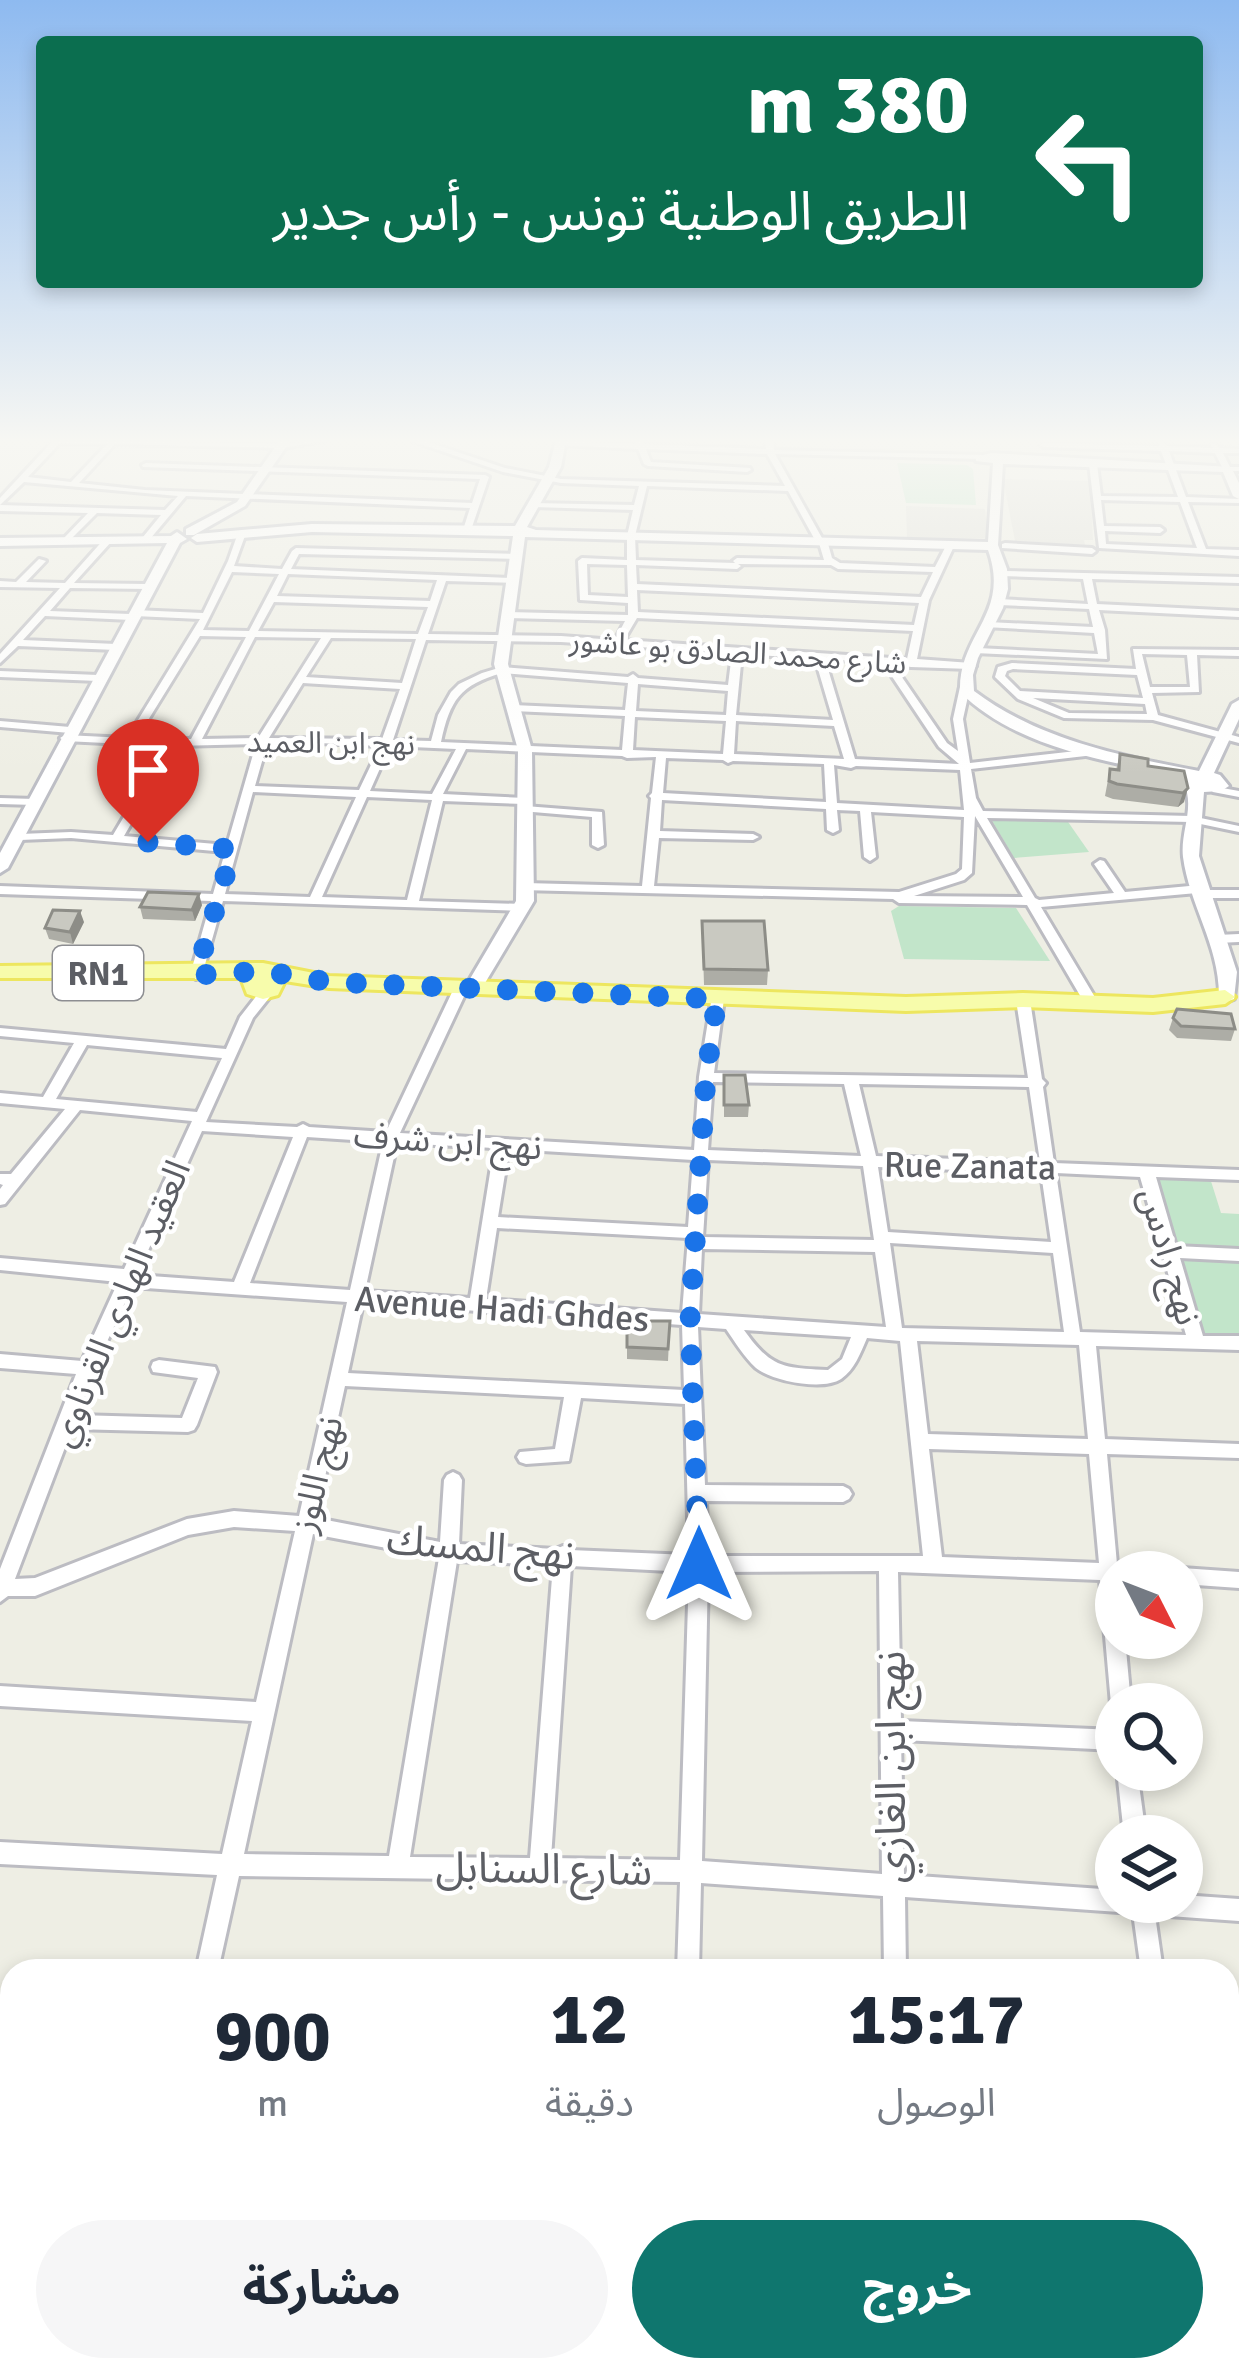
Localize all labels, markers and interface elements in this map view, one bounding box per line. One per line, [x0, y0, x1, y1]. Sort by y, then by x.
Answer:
text: 380 m [747, 53, 969, 157]
icon: left [1011, 84, 1167, 240]
text: الطريق الوطنية تونس - رأس جدير [273, 179, 969, 246]
street label: شارع محمد الصادق بو عاشور [567, 622, 908, 686]
pin [97, 719, 199, 842]
street label: نهج ابن العميد [247, 724, 415, 766]
icon: arrive [115, 737, 181, 803]
road number: RN1 [53, 946, 143, 1000]
street label: نهج ابن شرف [352, 1112, 543, 1174]
street label: Rue Zanata [883, 1142, 1057, 1191]
street label: العقيد الهادي القرناوي [40, 1154, 205, 1455]
street label: نهج رادس [1126, 1183, 1211, 1331]
street label: Avenue Hadi Ghdes [353, 1277, 651, 1342]
street label: نهج اللوز [281, 1412, 356, 1539]
position arrow [636, 1501, 762, 1627]
street label: نهج المسك [384, 1514, 577, 1586]
north arrow [1095, 1551, 1203, 1659]
map controls [1095, 1551, 1203, 1923]
street label: نهج ابن الغازي [866, 1651, 923, 1883]
button: search [1095, 1683, 1203, 1791]
button: layers [1095, 1815, 1203, 1923]
street label: شارع السنابل [435, 1842, 653, 1902]
text: 12 [551, 1975, 628, 2064]
text: 15:17 [848, 1975, 1025, 2064]
text: 900 [214, 1992, 331, 2081]
text: m [257, 2079, 288, 2127]
text: دقيقة [545, 2079, 634, 2127]
text: الوصول [877, 2079, 996, 2127]
button: مشاركة [36, 2220, 608, 2358]
button: خروج [632, 2220, 1203, 2358]

